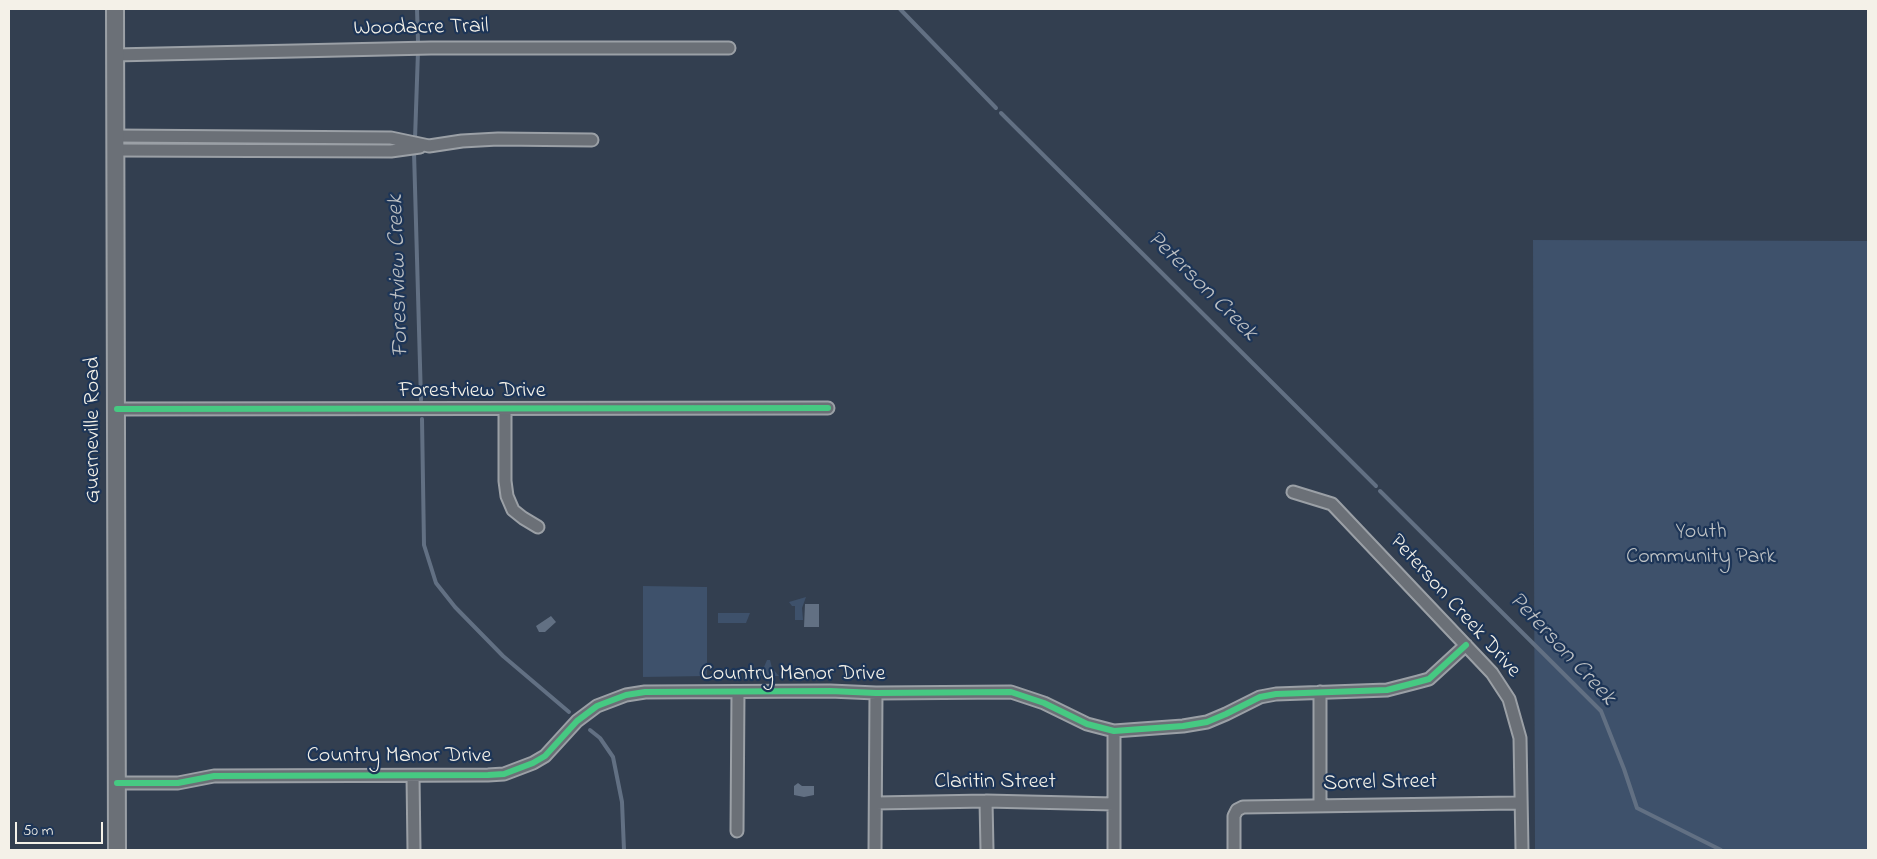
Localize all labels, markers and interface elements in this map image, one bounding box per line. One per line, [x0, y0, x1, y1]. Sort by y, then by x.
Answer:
street label: Woodacre Trail [353, 15, 489, 43]
water label: Forestview Creek [383, 194, 417, 358]
water label: Peterson Creek [1140, 226, 1262, 348]
street label: Guerneville Road [81, 357, 107, 503]
street label: Forestview Drive [398, 379, 546, 405]
park label: Youth Community Park [1626, 520, 1776, 572]
street label: Peterson Creek Drive [1383, 530, 1525, 684]
water label: Peterson Creek [1501, 587, 1621, 713]
street label: Country Manor Drive [701, 662, 885, 688]
street label: Country Manor Drive [307, 744, 491, 770]
street label: Claritin Street [934, 770, 1056, 796]
street label: Sorrel Street [1323, 770, 1437, 798]
scale bar [18, 812, 105, 844]
text: 50 m [23, 820, 53, 842]

